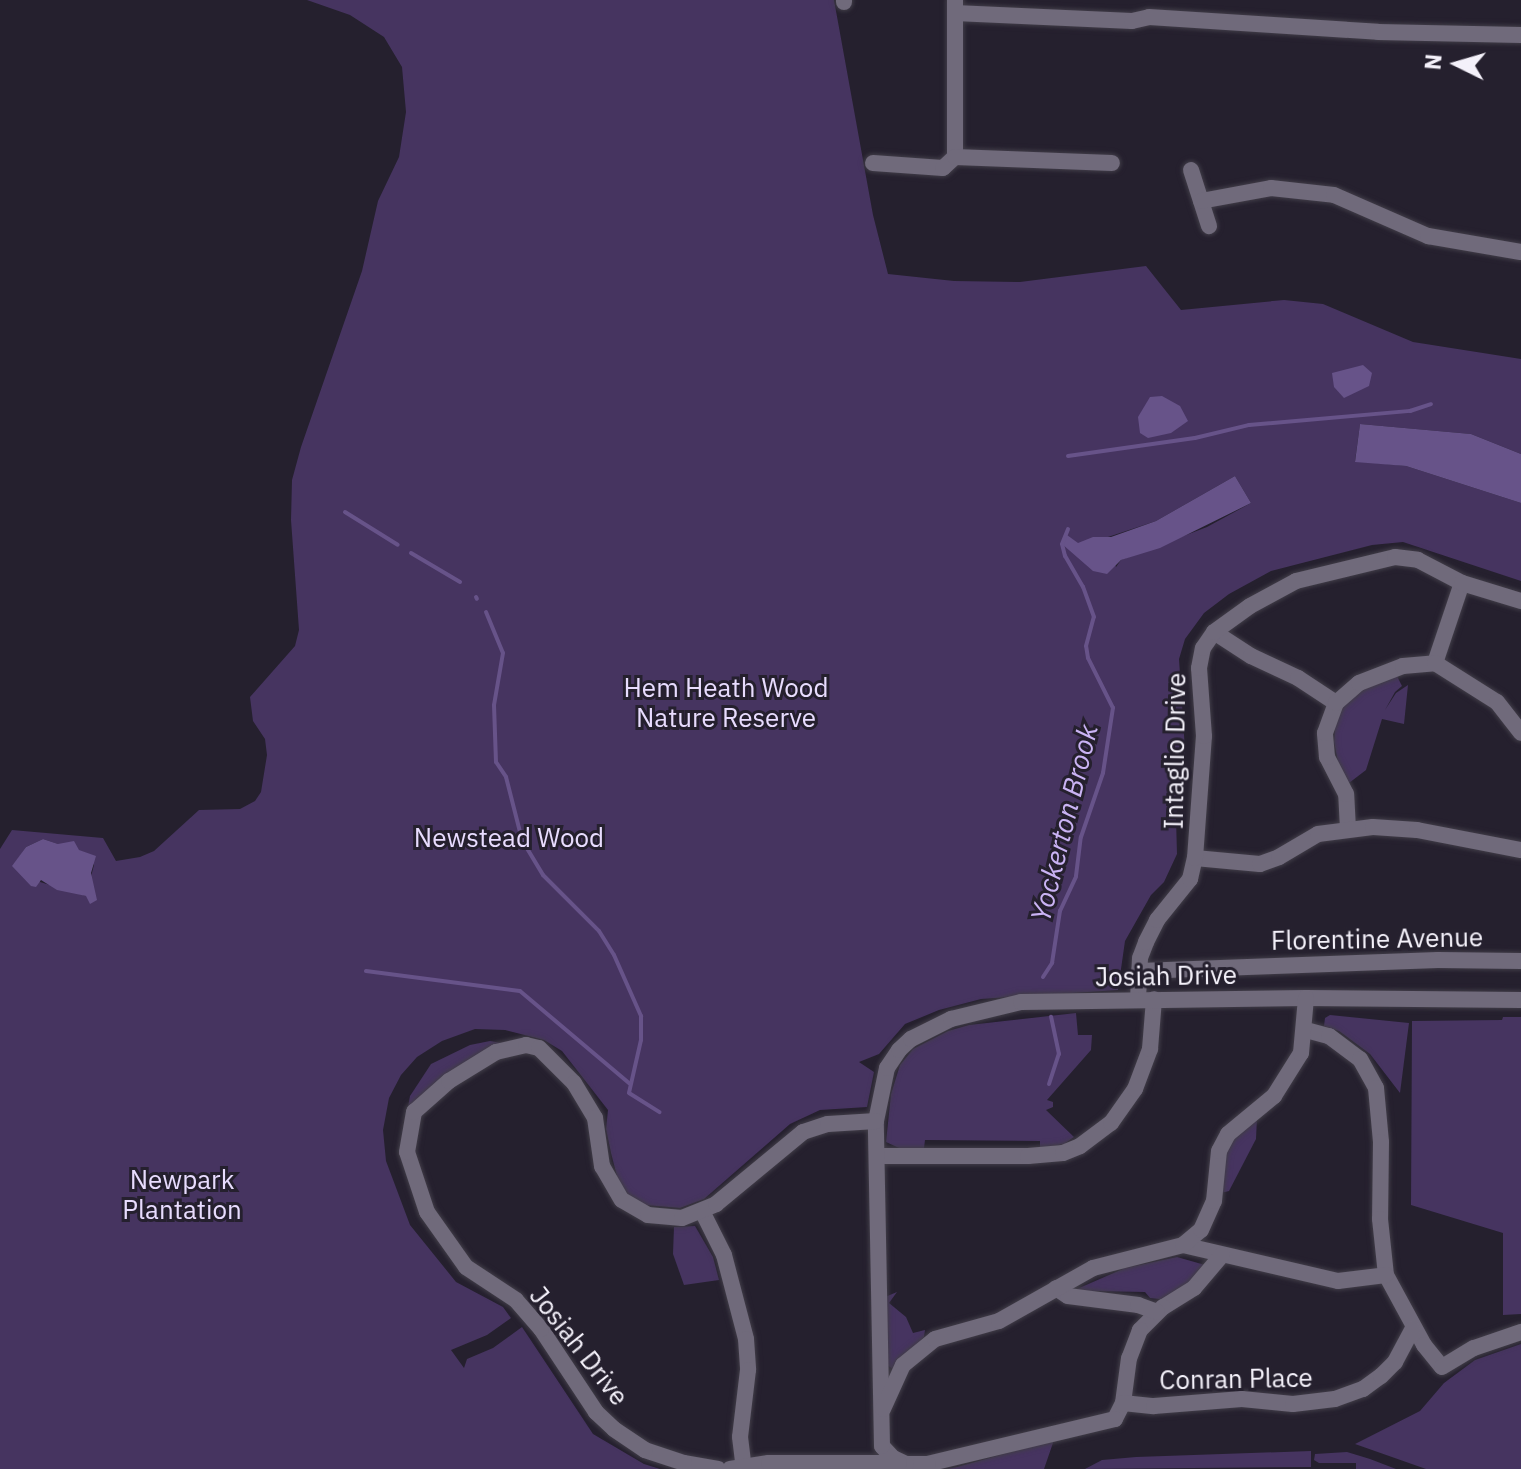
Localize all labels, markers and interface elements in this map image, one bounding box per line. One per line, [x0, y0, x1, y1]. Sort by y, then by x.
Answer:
north arrow [1417, 24, 1497, 104]
text: N [1417, 53, 1448, 71]
park label: Hem Heath Wood Nature Reserve [623, 672, 829, 734]
street label: Intaglio Drive [1158, 672, 1192, 830]
water label: Yockerton Brook [1023, 721, 1105, 925]
park label: Newstead Wood [414, 822, 604, 854]
street label: Florentine Avenue [1271, 922, 1483, 956]
street label: Josiah Drive [1095, 959, 1237, 993]
park label: Newpark Plantation [122, 1164, 242, 1226]
street label: Josiah Drive [523, 1280, 635, 1412]
street label: Conran Place [1159, 1362, 1313, 1396]

